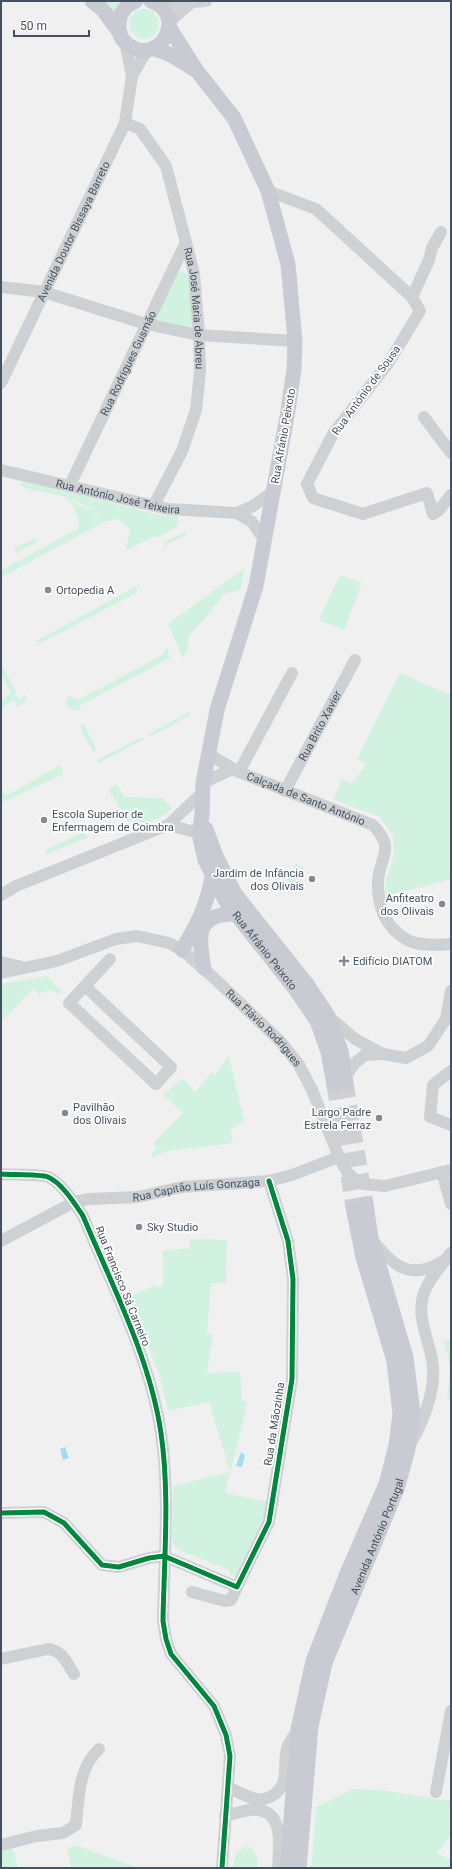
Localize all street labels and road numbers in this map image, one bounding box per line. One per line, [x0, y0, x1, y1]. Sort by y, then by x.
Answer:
street label: Avenida Doutor Bissaya Barreto [35, 159, 113, 304]
street label: Rua José Maria de Abreu [181, 246, 206, 369]
street label: Rua Rodrigues Gusmão [98, 309, 159, 418]
street label: Rua António de Sousa [330, 343, 403, 438]
street label: Rua Afrânio Peixoto [269, 387, 298, 485]
street label: Rua António José Teixeira [55, 477, 180, 517]
street label: Rua Brito Xavier [296, 688, 345, 763]
street label: Calçada de Santo António [245, 770, 367, 828]
street label: Rua Afrânio Peixoto [229, 909, 299, 993]
street label: Rua Flávio Rodrigues [223, 987, 304, 1070]
street label: Rua Capitão Luís Gonzaga [132, 1176, 260, 1204]
street label: Rua Francisco Sá Carneiro [92, 1224, 153, 1348]
street label: Rua da Mãozinha [261, 1381, 288, 1467]
street label: Avenida António Portugal [348, 1477, 407, 1597]

